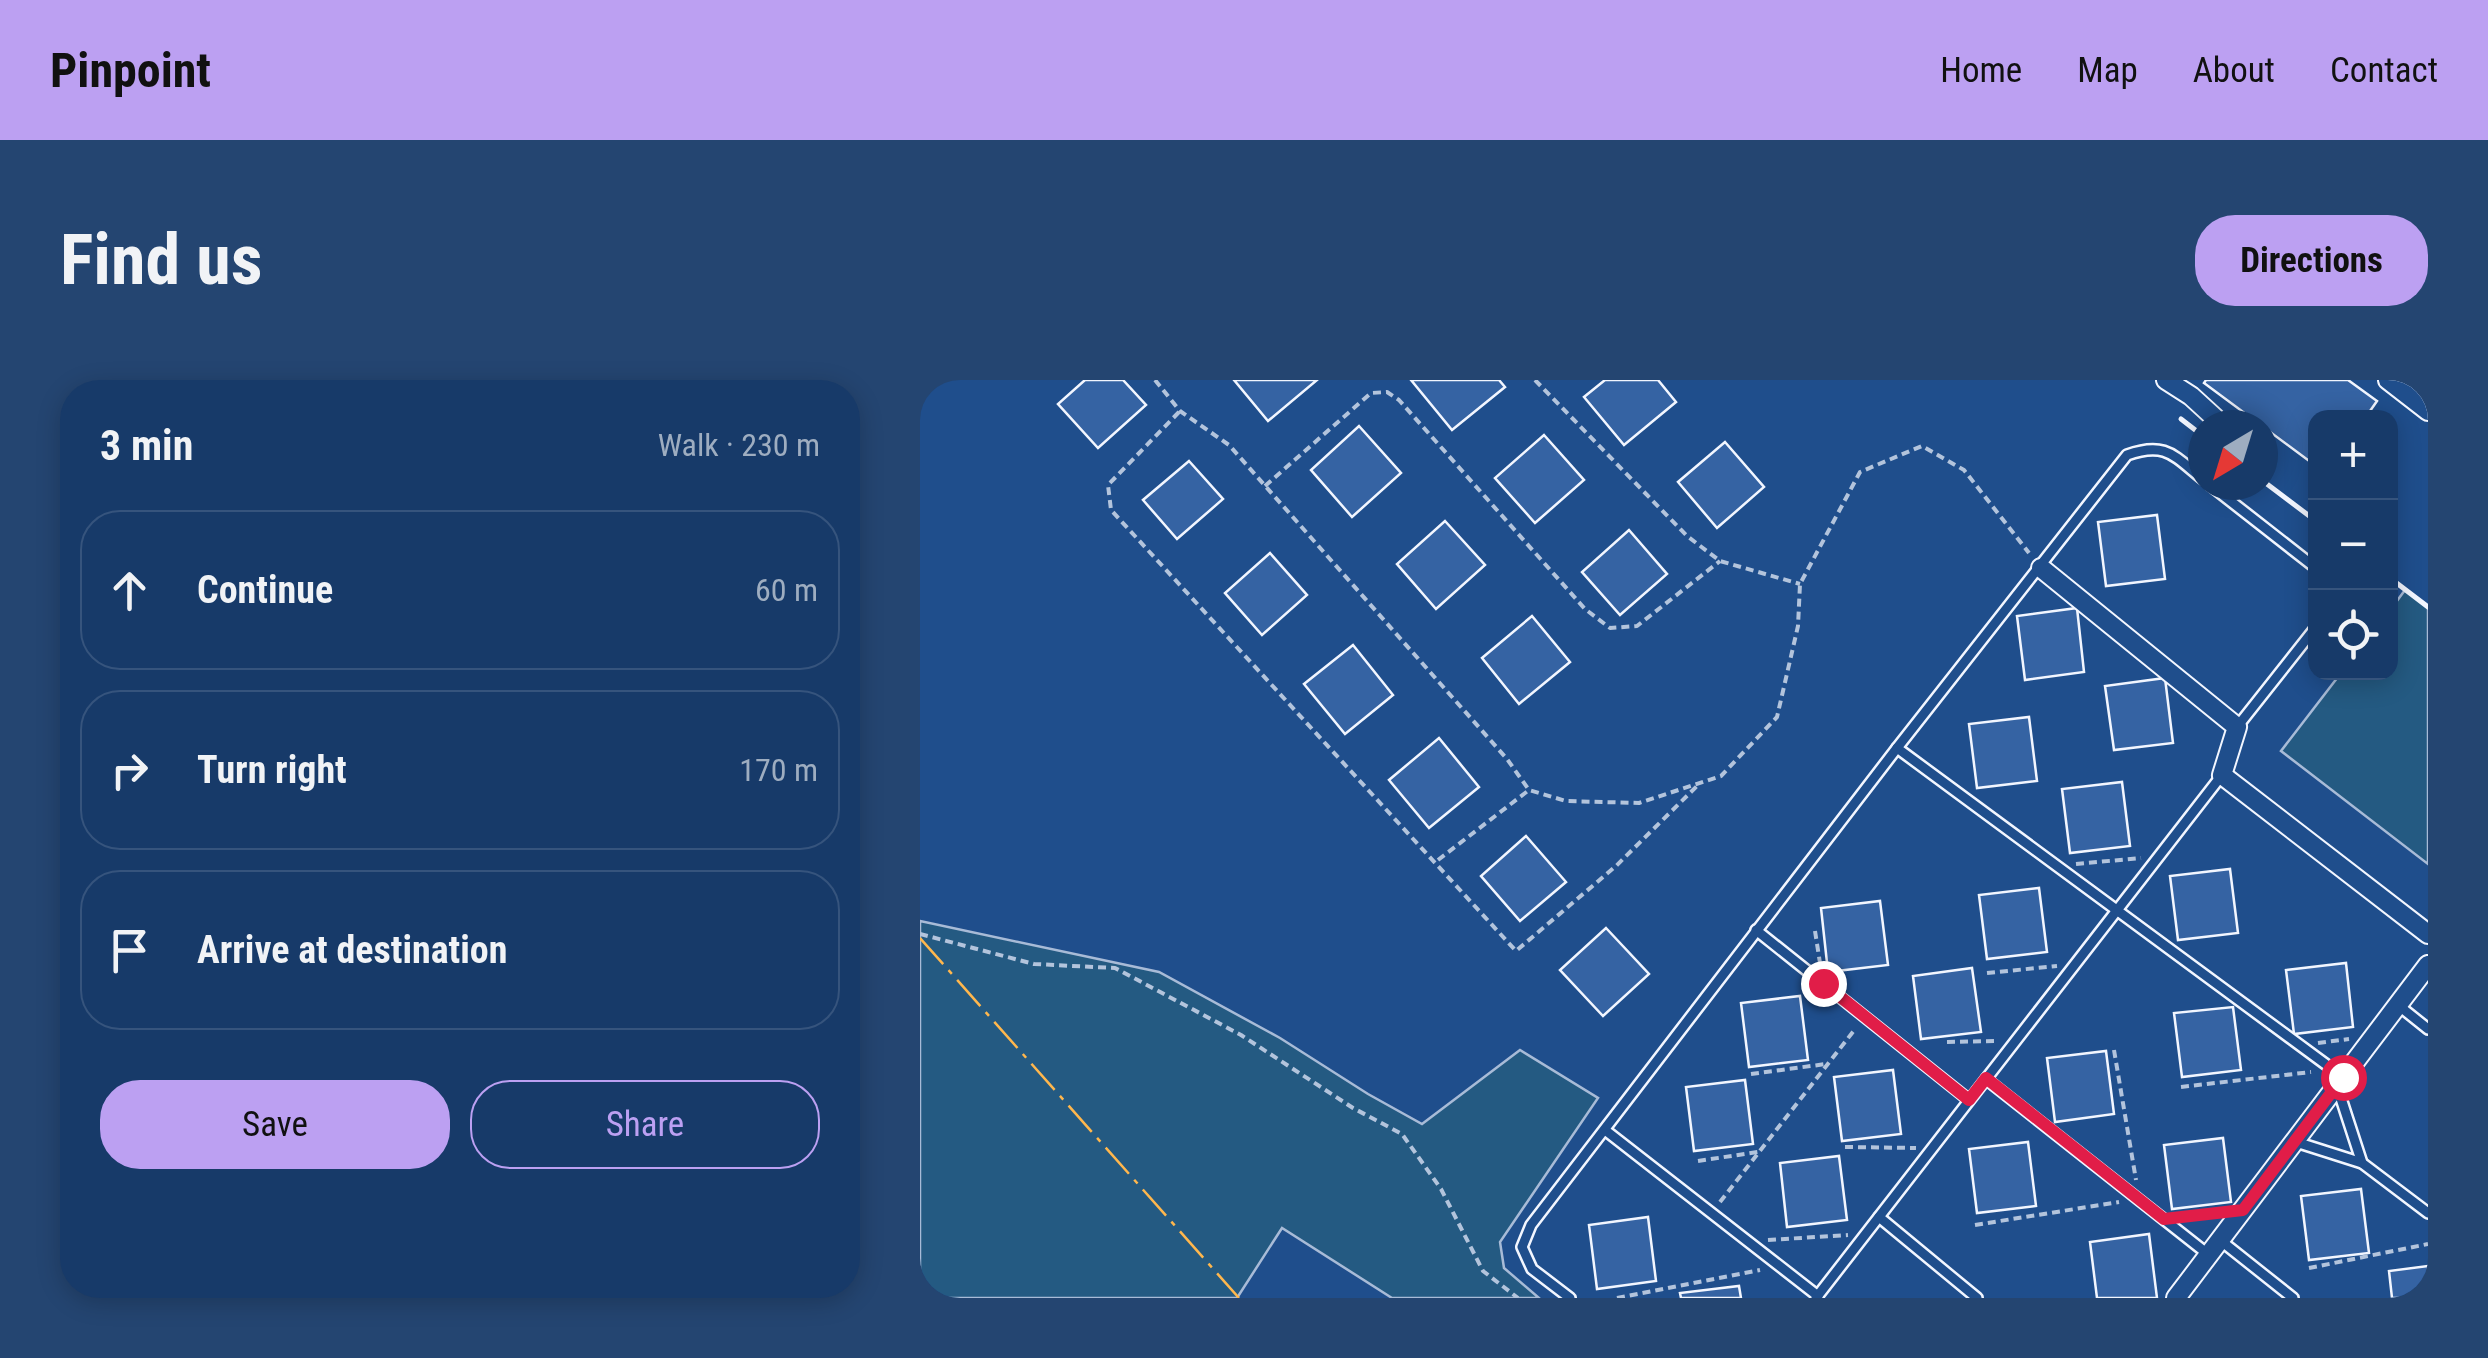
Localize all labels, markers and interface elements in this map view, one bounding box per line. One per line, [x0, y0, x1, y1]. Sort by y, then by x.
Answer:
text: Pinpoint [50, 42, 211, 99]
text: Home [1940, 50, 2022, 91]
text: Map [2077, 50, 2138, 91]
text: About [2193, 50, 2275, 91]
text: Contact [2330, 50, 2438, 91]
button: Directions [2195, 215, 2428, 306]
text: Find us [60, 219, 262, 301]
north arrow [2188, 410, 2278, 500]
map controls [2308, 410, 2398, 680]
button: + [2308, 410, 2398, 500]
text: 3 min [100, 421, 193, 470]
text: Walk · 230 m [658, 426, 820, 464]
button: − [2308, 500, 2398, 590]
icon: ahead [102, 563, 157, 618]
text: Continue [197, 568, 333, 612]
text: 60 m [755, 571, 818, 609]
button: locate [2308, 590, 2398, 680]
icon: right [102, 743, 157, 798]
text: Turn right [197, 748, 347, 792]
text: 170 m [739, 751, 818, 789]
icon: arrive [102, 923, 157, 978]
text: Arrive at destination [197, 928, 507, 972]
route end [1801, 961, 1847, 1007]
route start [2321, 1055, 2367, 1101]
button: Save [100, 1080, 450, 1169]
button: Share [470, 1080, 820, 1169]

